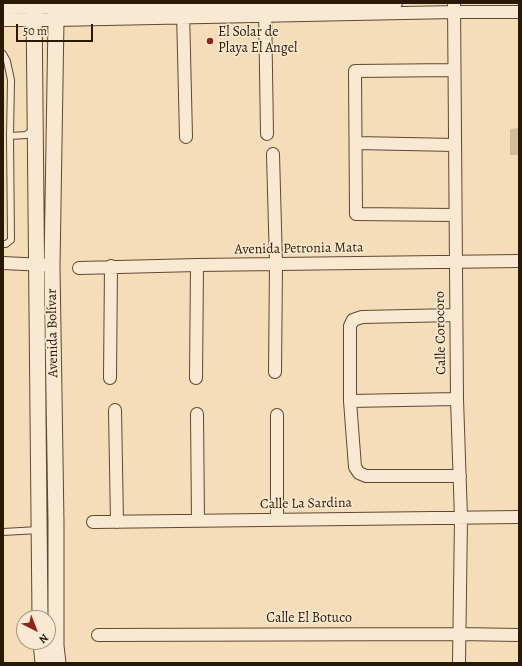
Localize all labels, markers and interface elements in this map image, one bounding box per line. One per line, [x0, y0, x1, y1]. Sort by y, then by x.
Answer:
scale bar [18, 16, 95, 42]
text: 50 m [23, 23, 47, 39]
place label: El Solar de Playa El Angel [218, 25, 297, 58]
marker: El Solar de Playa El Angel [205, 36, 215, 46]
street label: Avenida Petronia Mata [234, 239, 364, 259]
street label: Avenida Bolívar [44, 288, 62, 378]
street label: Calle Corocoro [432, 291, 450, 375]
street label: Calle La Sardina [260, 495, 352, 513]
north arrow [16, 610, 56, 650]
street label: Calle El Botuco [266, 611, 352, 627]
text: N [36, 630, 52, 647]

